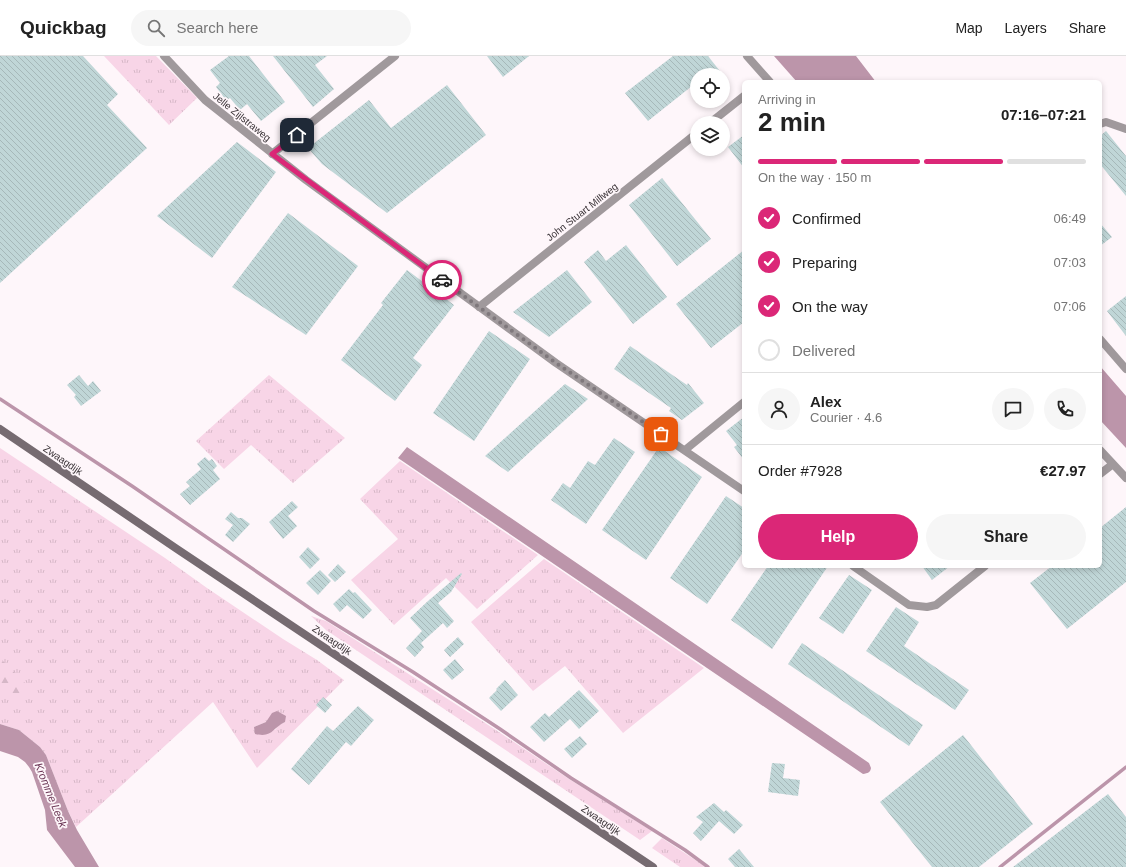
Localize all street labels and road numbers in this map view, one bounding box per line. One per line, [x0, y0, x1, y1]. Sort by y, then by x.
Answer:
street label: Jelle Zijlstraweg [211, 90, 273, 144]
street label: John Stuart Millweg [544, 181, 620, 243]
street label: Zwaagdijk [41, 443, 86, 478]
street label: Zwaagdijk [310, 623, 355, 658]
street label: Zwaagdijk [579, 803, 624, 838]

